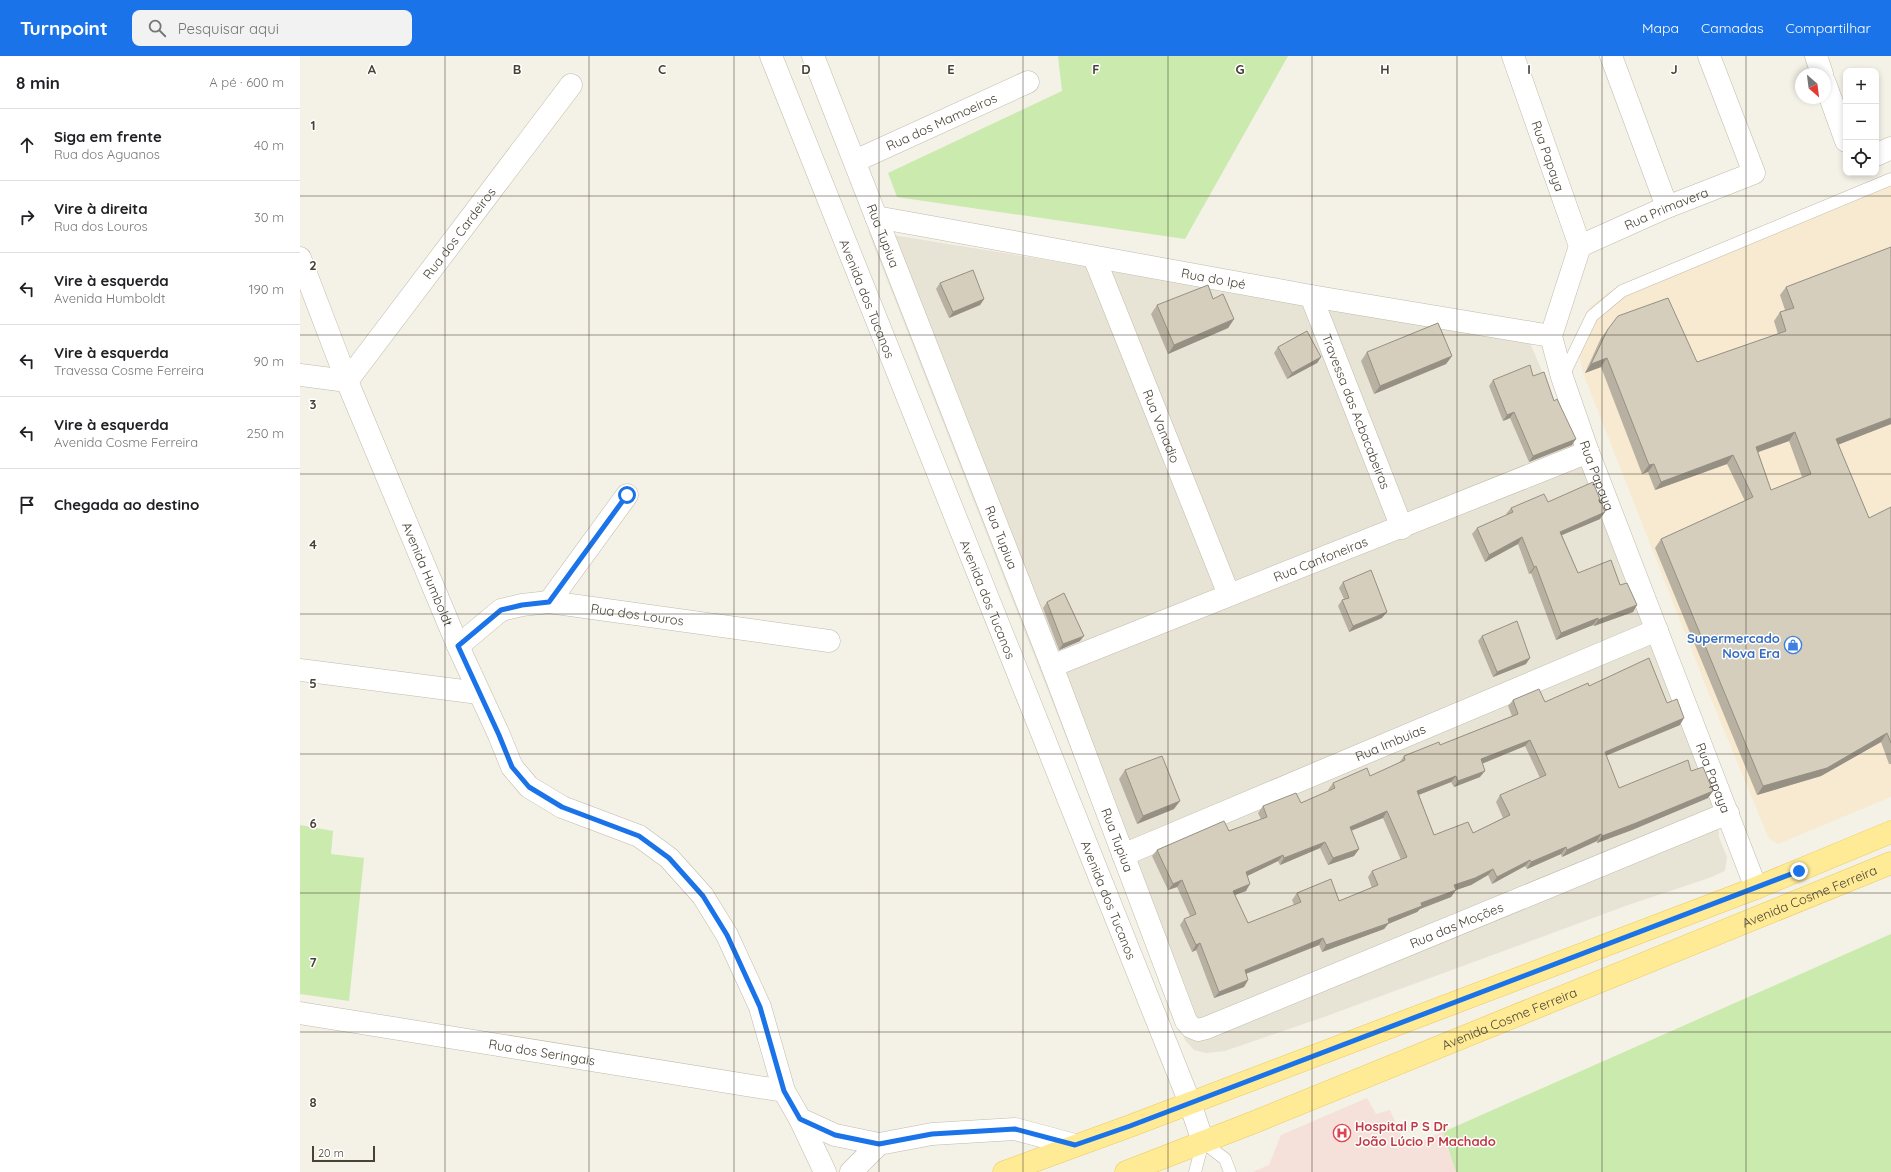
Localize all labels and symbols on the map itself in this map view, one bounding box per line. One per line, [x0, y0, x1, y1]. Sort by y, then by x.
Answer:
text: A [368, 61, 377, 77]
text: B [513, 61, 521, 77]
text: C [658, 61, 666, 77]
text: D [801, 61, 811, 77]
text: E [947, 61, 955, 77]
text: F [1092, 61, 1100, 77]
text: G [1235, 61, 1245, 77]
text: H [1380, 61, 1390, 77]
text: I [1527, 61, 1531, 77]
text: J [1670, 61, 1678, 77]
north arrow [1795, 68, 1831, 104]
street label: Rua dos Mamoeiros [883, 89, 999, 154]
text: 1 [310, 117, 316, 133]
street label: Rua Papaya [1528, 118, 1568, 194]
street label: Rua dos Cardeiros [419, 184, 499, 282]
street label: Rua Primavera [1622, 184, 1710, 233]
street label: Rua Tupiua [864, 202, 903, 270]
street label: Avenida dos Tucanos [836, 237, 898, 361]
text: 2 [309, 257, 317, 273]
street label: Rua do Ipé [1180, 265, 1247, 292]
street label: Travessa das Acbacabeiras [1319, 331, 1394, 491]
street label: Rua Vanadio [1140, 387, 1183, 465]
text: 3 [310, 396, 317, 412]
street label: Rua Papaya [1577, 438, 1618, 513]
route start [618, 486, 636, 504]
street label: Rua Tupiua [982, 503, 1021, 572]
street label: Avenida Humboldt [399, 520, 457, 629]
street label: Rua Canfoneiras [1271, 533, 1370, 585]
text: 4 [309, 536, 317, 552]
street label: Avenida dos Tucanos [957, 537, 1019, 661]
street label: Rua dos Louros [590, 600, 685, 629]
place label: Supermercado Nova Era [1687, 630, 1780, 661]
shop icon: Supermercado Nova Era [1783, 635, 1803, 655]
text: 5 [309, 675, 317, 691]
street label: Rua Imbuias [1353, 721, 1428, 764]
street label: Rua Papaya [1693, 740, 1734, 815]
street label: Rua Tupiua [1098, 806, 1137, 874]
text: 6 [309, 815, 317, 831]
street label: Avenida dos Tucanos [1078, 838, 1140, 962]
street label: Avenida Cosme Ferreira [1740, 862, 1879, 931]
route end [1790, 862, 1808, 880]
street label: Rua das Moções [1407, 899, 1505, 951]
text: 7 [309, 954, 317, 970]
street label: Avenida Cosme Ferreira [1439, 984, 1579, 1053]
street label: Rua dos Seringais [487, 1036, 596, 1068]
text: 8 [309, 1094, 317, 1110]
place label: Hospital P S Dr João Lúcio P Machado [1355, 1118, 1496, 1149]
hospital icon: Hospital P S Dr João Lúcio P Machado [1332, 1123, 1352, 1143]
scale bar [312, 1144, 375, 1163]

